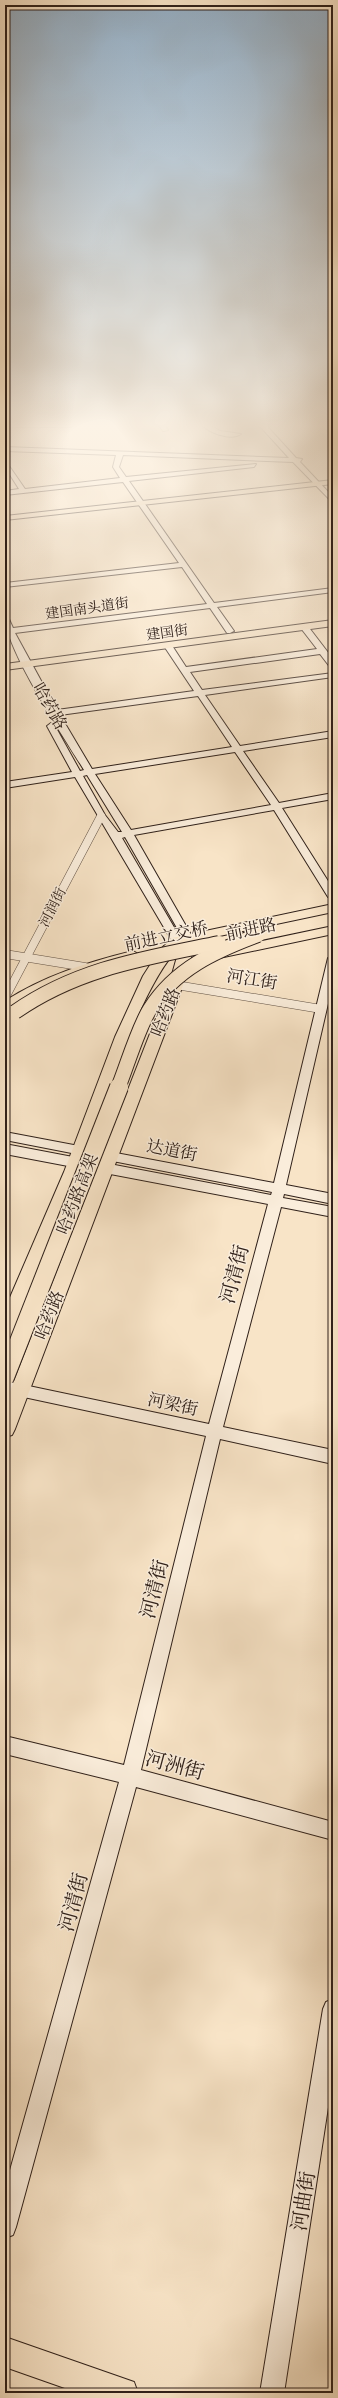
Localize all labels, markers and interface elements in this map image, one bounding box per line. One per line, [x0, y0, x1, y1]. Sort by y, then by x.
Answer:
street label: 建国南头道街 [44, 593, 130, 624]
street label: 建国街 [145, 620, 189, 645]
street label: 哈药路 [27, 678, 72, 734]
street label: 河润街 [34, 884, 70, 930]
street label: 前进路 [224, 913, 278, 946]
street label: 前进立交桥 [122, 916, 210, 957]
street label: 河江街 [225, 964, 279, 995]
street label: 哈药路 [146, 984, 185, 1040]
street label: 达道街 [145, 1134, 199, 1167]
street label: 哈药路高架 [51, 1150, 103, 1238]
street label: 河清街 [214, 1242, 255, 1307]
street label: 哈药路 [30, 1287, 69, 1343]
street label: 河梁街 [146, 1388, 200, 1421]
street label: 河清街 [134, 1557, 175, 1621]
street label: 河洲街 [142, 1745, 207, 1786]
street label: 河清街 [53, 1870, 94, 1935]
street label: 河曲街 [285, 2169, 322, 2233]

